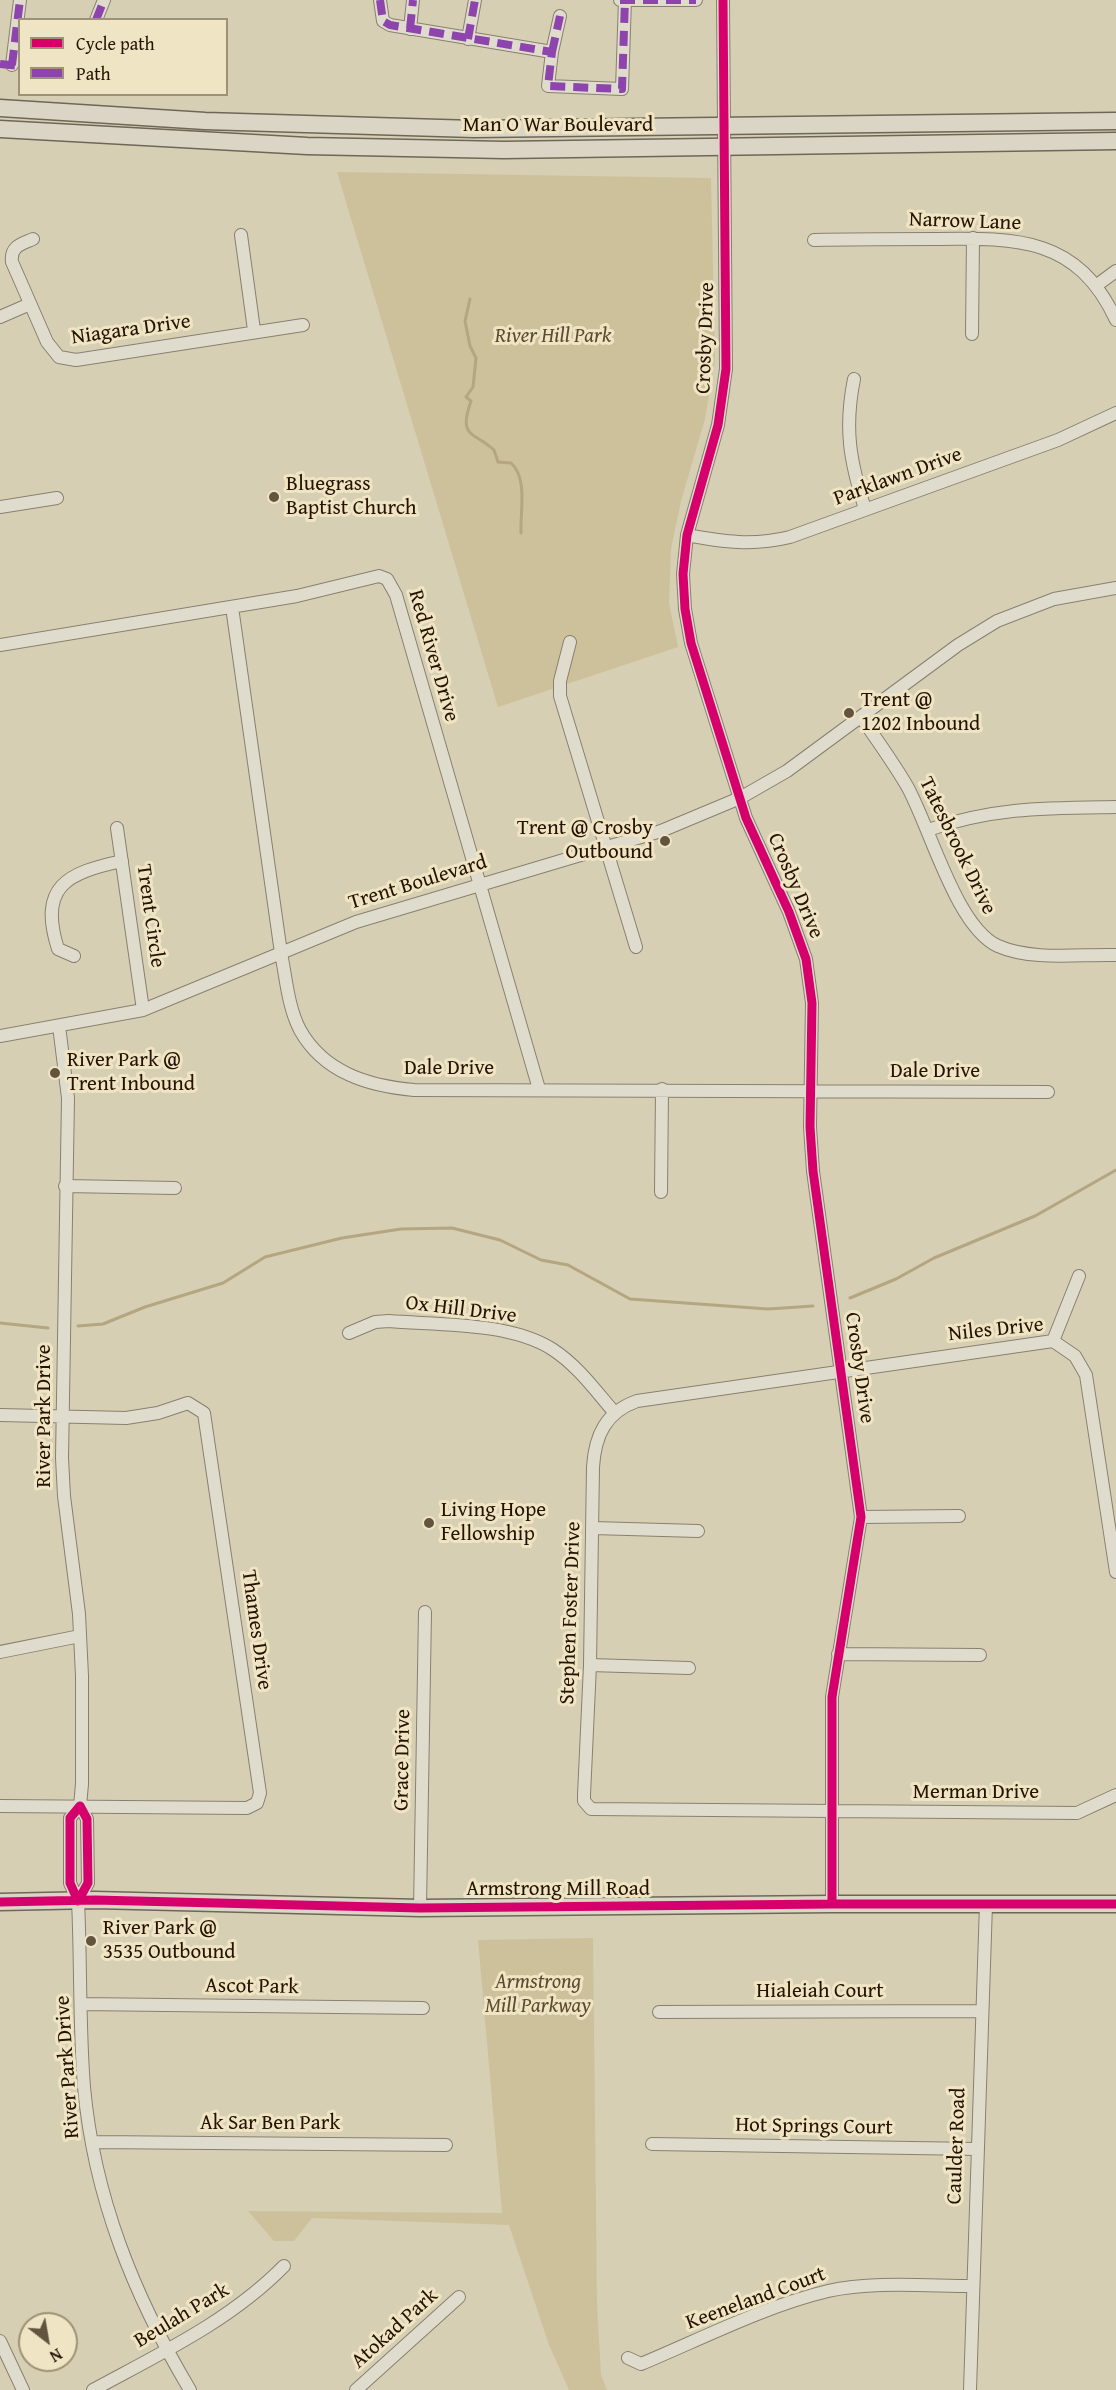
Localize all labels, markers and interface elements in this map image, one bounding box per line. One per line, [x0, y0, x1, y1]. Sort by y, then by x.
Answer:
legend [18, 18, 228, 96]
text: Cycle path [76, 30, 155, 57]
text: Path [76, 60, 111, 87]
street label: Man O War Boulevard [463, 113, 653, 139]
street label: Narrow Lane [908, 207, 1022, 237]
street label: Crosby Drive [691, 282, 721, 394]
street label: Niagara Drive [70, 309, 192, 351]
park label: River Hill Park [495, 324, 611, 350]
street label: Parklawn Drive [831, 442, 965, 512]
place label: Bluegrass Baptist Church [286, 472, 417, 522]
marker: Bluegrass Baptist Church [267, 490, 281, 504]
street label: Red River Drive [402, 587, 464, 725]
place label: Trent @ 1202 Inbound [861, 688, 980, 738]
marker: Trent @ 1202 Inbound [842, 706, 856, 720]
street label: Tatesbrook Drive [913, 773, 1001, 919]
place label: Trent @ Crosby Outbound [517, 816, 653, 866]
street label: Crosby Drive [762, 830, 828, 942]
marker: Trent @ Crosby Outbound [658, 834, 672, 848]
street label: Trent Boulevard [346, 850, 490, 916]
street label: Trent Circle [130, 863, 170, 969]
place label: River Park @ Trent Inbound [67, 1048, 195, 1098]
street label: Dale Drive [404, 1056, 494, 1082]
street label: Dale Drive [890, 1059, 980, 1085]
marker: River Park @ Trent Inbound [48, 1066, 62, 1080]
street label: Ox Hill Drive [404, 1291, 518, 1329]
street label: Crosby Drive [839, 1311, 879, 1425]
street label: Niles Drive [947, 1312, 1045, 1348]
street label: River Park Drive [32, 1344, 58, 1488]
place label: Living Hope Fellowship [441, 1498, 546, 1548]
marker: Living Hope Fellowship [422, 1516, 436, 1530]
street label: Stephen Foster Drive [555, 1521, 587, 1705]
street label: Thames Drive [235, 1569, 277, 1691]
street label: Grace Drive [390, 1709, 416, 1811]
street label: Merman Drive [913, 1780, 1039, 1806]
street label: Armstrong Mill Road [466, 1877, 650, 1903]
place label: River Park @ 3535 Outbound [103, 1916, 236, 1966]
marker: River Park @ 3535 Outbound [84, 1934, 98, 1948]
park label: Armstrong Mill Parkway [485, 1970, 591, 2020]
street label: Ascot Park [205, 1974, 299, 2000]
street label: Hialeiah Court [756, 1979, 884, 2005]
street label: River Park Drive [50, 1995, 86, 2139]
street label: Caulder Road [942, 2087, 972, 2205]
street label: Ak Sar Ben Park [200, 2111, 340, 2137]
street label: Hot Springs Court [735, 2113, 893, 2141]
street label: Keeneland Court [683, 2262, 829, 2336]
street label: Beulah Park [130, 2278, 234, 2354]
street label: Atokad Park [347, 2284, 443, 2374]
north arrow [18, 2312, 78, 2372]
text: N [45, 2343, 67, 2369]

